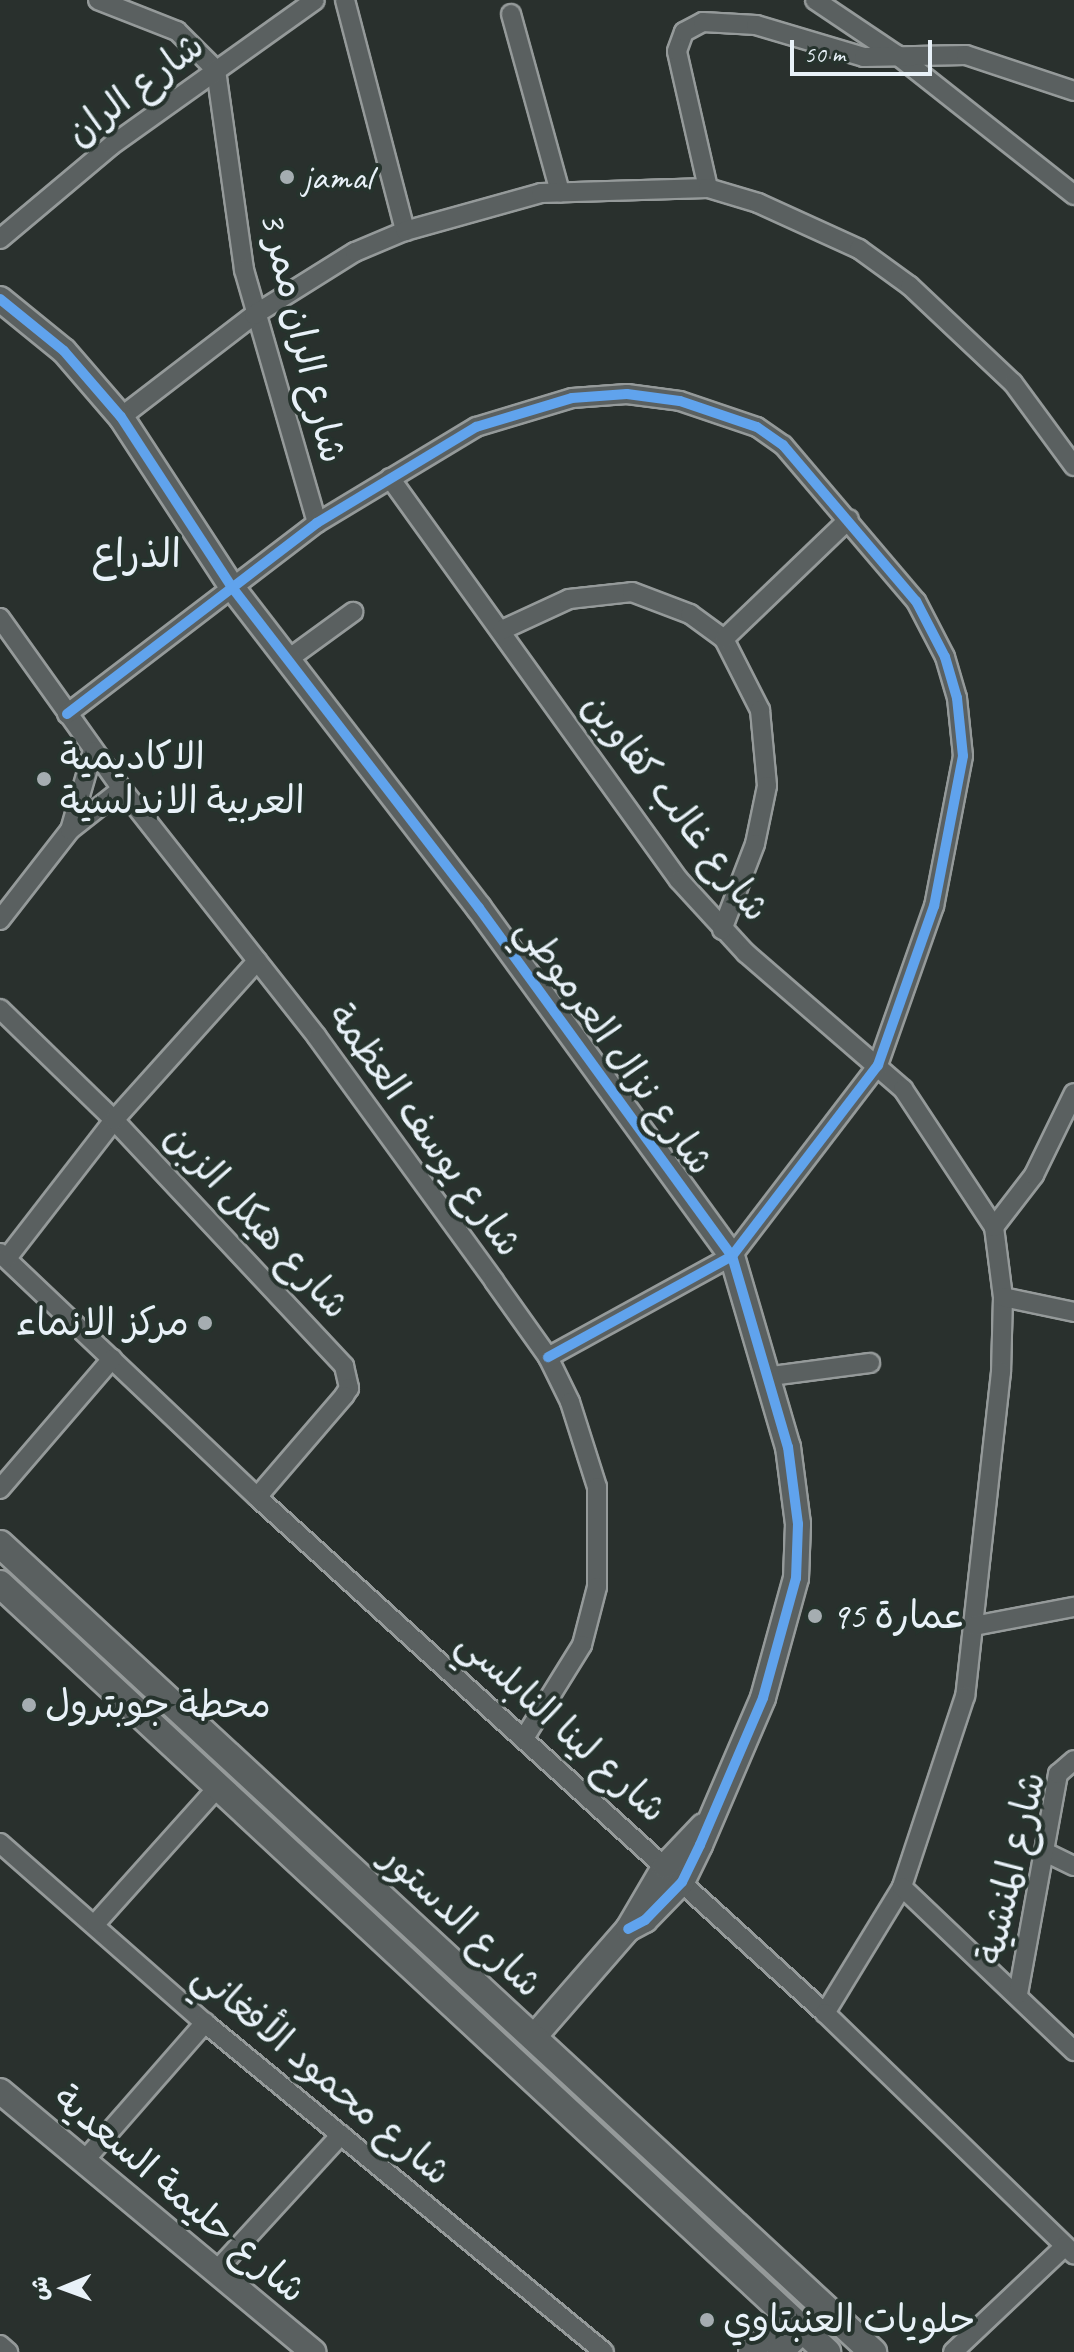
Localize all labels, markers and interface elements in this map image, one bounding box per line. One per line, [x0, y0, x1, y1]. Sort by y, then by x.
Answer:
street label: شارع الران [57, 22, 213, 156]
scale bar [794, 24, 936, 74]
text: 50 m [804, 39, 845, 69]
place label: jamal [303, 154, 372, 200]
marker: jamal [278, 168, 296, 186]
street label: شارع الران ممر 3 [250, 206, 356, 468]
district label: الذراع [91, 530, 181, 578]
street label: شارع غالب كفاوين [573, 684, 779, 930]
place label: الاكاديمية العربية الاندلسية [60, 734, 305, 824]
marker: الاكاديمية العربية الاندلسية [35, 770, 53, 788]
street label: شارع نزال العرموطي [506, 908, 724, 1184]
street label: شارع يوسف العظمة [318, 995, 532, 1265]
street label: شارع هيكل الزبن [155, 1114, 359, 1328]
place label: مركز الانماء [16, 1300, 189, 1346]
marker: مركز الانماء [196, 1314, 214, 1332]
place label: عمارة 95 [831, 1593, 966, 1639]
marker: عمارة 95 [806, 1607, 824, 1625]
street label: شارع لينا النابلسي [448, 1620, 676, 1832]
place label: محطة جوبترول [45, 1682, 271, 1728]
marker: محطة جوبترول [20, 1696, 38, 1714]
street label: شارع المنشية [967, 1767, 1055, 1969]
street label: شارع الدستور [372, 1835, 552, 2007]
street label: شارع محمود الأفغاني [184, 1953, 460, 2195]
street label: شارع حليمة السعدية [44, 2075, 316, 2313]
north arrow [24, 2248, 104, 2328]
text: ش [26, 2276, 54, 2301]
place label: حلويات العنبتاوي [723, 2297, 975, 2343]
marker: حلويات العنبتاوي [698, 2311, 716, 2329]

